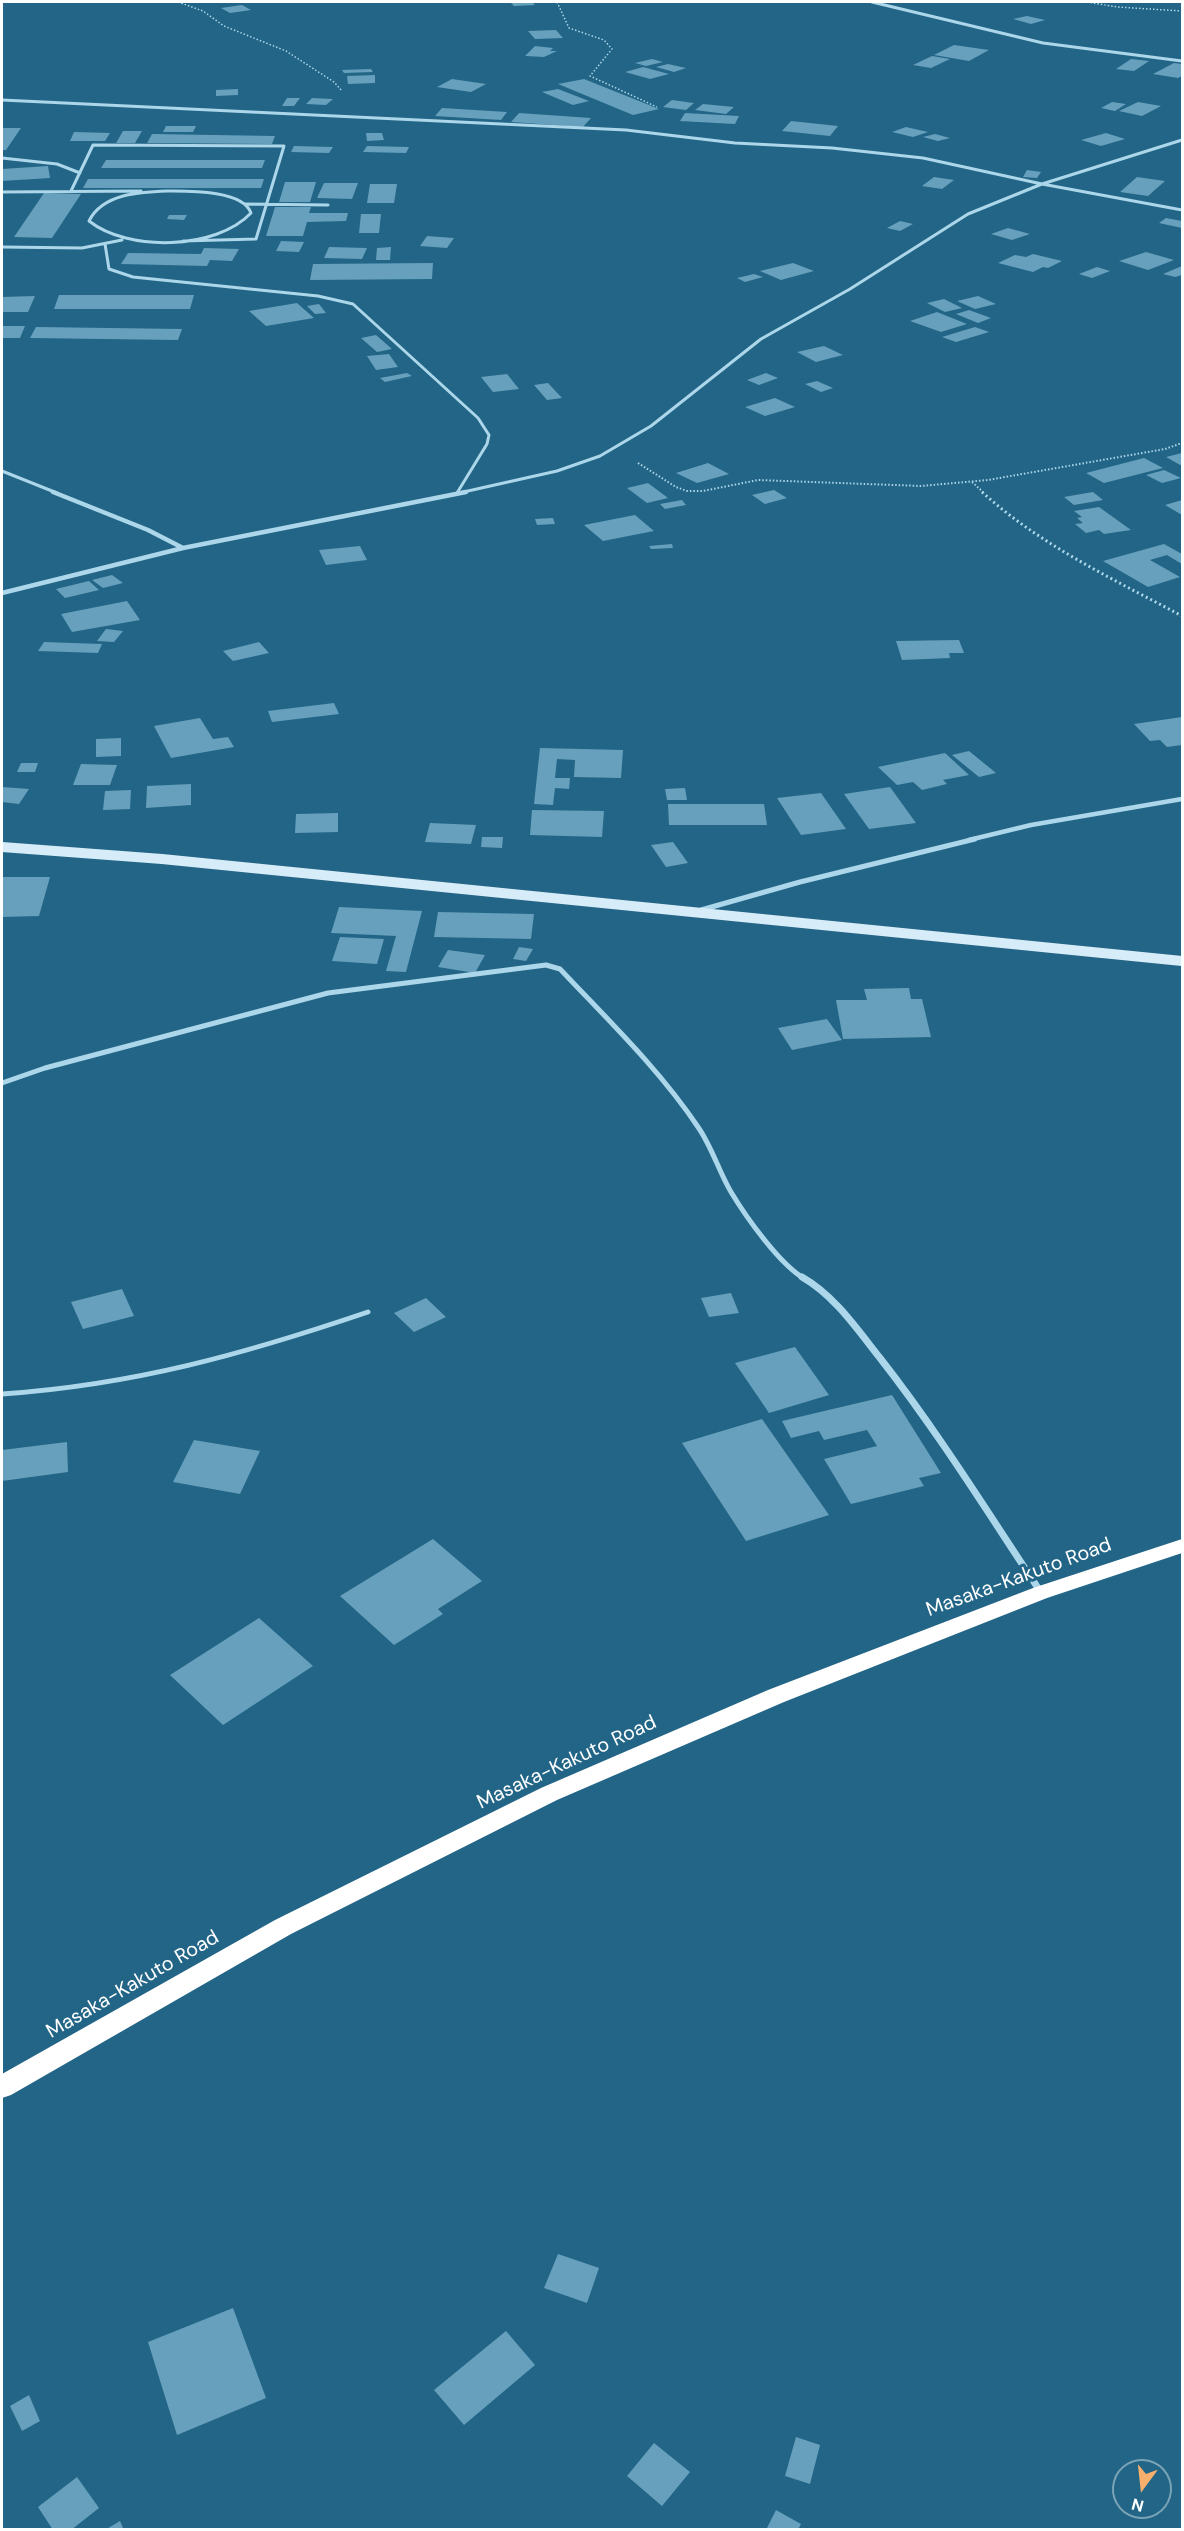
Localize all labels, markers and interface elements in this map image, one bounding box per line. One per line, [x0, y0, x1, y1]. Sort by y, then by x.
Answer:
street label: Masaka-Kakuto Road [923, 1533, 1115, 1623]
street label: Masaka-Kakuto Road [473, 1711, 661, 1815]
street label: Masaka-Kakuto Road [42, 1926, 224, 2044]
north arrow [1112, 2459, 1172, 2519]
text: N [1129, 2493, 1146, 2517]

